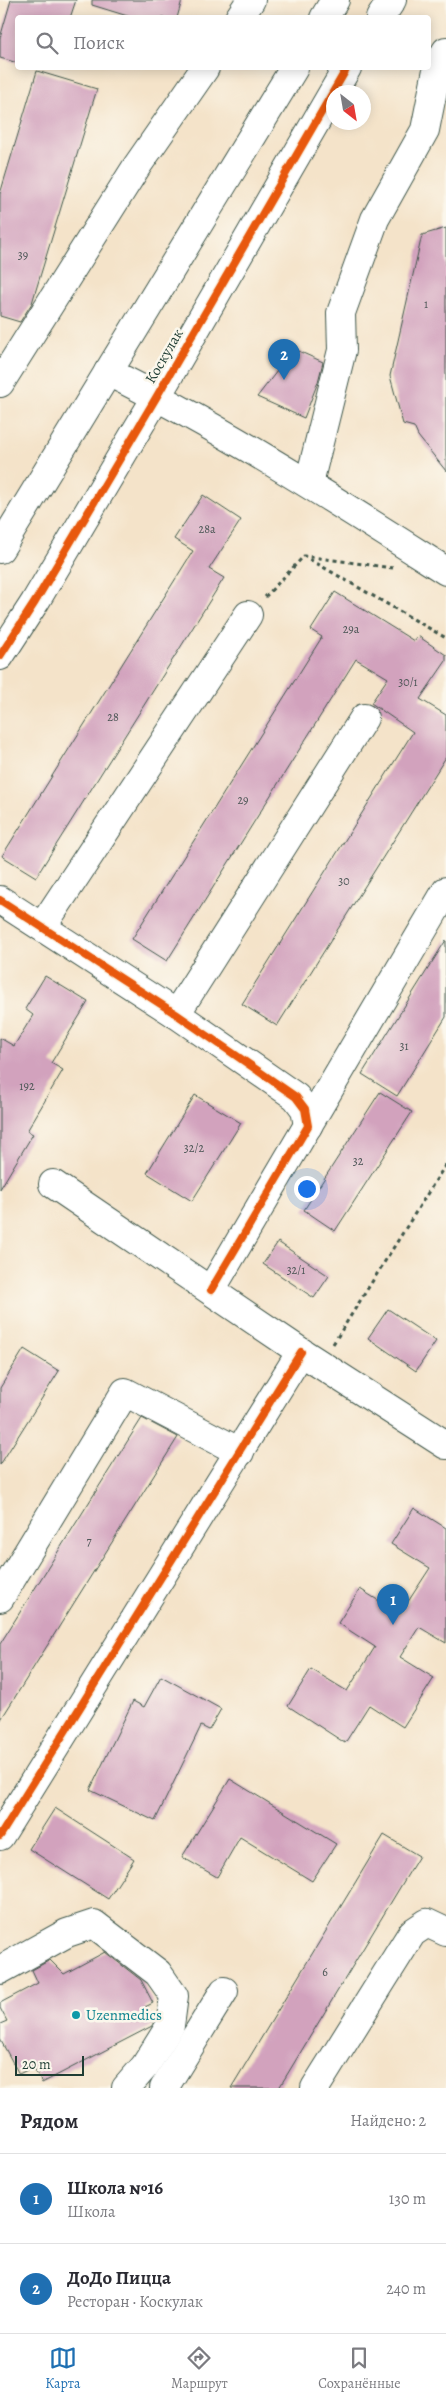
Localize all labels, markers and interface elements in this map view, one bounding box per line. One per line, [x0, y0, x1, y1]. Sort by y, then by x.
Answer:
search box [15, 15, 431, 70]
icon: search [33, 29, 61, 57]
text: Поиск [73, 30, 125, 56]
north arrow [326, 85, 371, 130]
house number: 39 [18, 247, 28, 263]
house number: 1 [424, 296, 428, 312]
street label: Коскулак [140, 325, 188, 387]
pin: 2 [268, 339, 300, 380]
house number: 28а [198, 521, 216, 537]
house number: 29а [343, 621, 360, 637]
house number: 30/1 [398, 674, 418, 690]
house number: 28 [107, 709, 119, 725]
house number: 29 [237, 792, 249, 808]
house number: 30 [338, 873, 350, 889]
house number: 31 [399, 1038, 409, 1054]
house number: 192 [19, 1078, 35, 1094]
house number: 32/2 [184, 1140, 204, 1156]
house number: 32 [353, 1153, 364, 1169]
your location [294, 1176, 320, 1202]
house number: 32/1 [287, 1262, 305, 1278]
house number: 7 [86, 1533, 92, 1549]
pin: 1 [377, 1584, 409, 1625]
house number: 6 [322, 1964, 328, 1980]
place label: Uzenmedics [86, 2005, 162, 2025]
marker: Uzenmedics [70, 2009, 82, 2021]
scale bar [15, 2053, 84, 2076]
text: 20 m [22, 2055, 51, 2074]
text: Рядом [20, 2107, 78, 2135]
text: Найдено: 2 [350, 2110, 426, 2132]
text: Школа №16 [67, 2175, 163, 2201]
text: 1 [33, 2188, 39, 2210]
text: 130 m [389, 2188, 426, 2210]
text: Школа [67, 2201, 115, 2223]
text: ДоДо Пицца [67, 2265, 171, 2291]
text: 2 [32, 2278, 40, 2300]
text: 240 m [386, 2278, 426, 2300]
text: Ресторан · Коскулак [67, 2291, 203, 2313]
tab: Карта [45, 2344, 81, 2393]
tab: Маршрут [171, 2344, 228, 2393]
tab: Сохранённые [318, 2344, 401, 2393]

